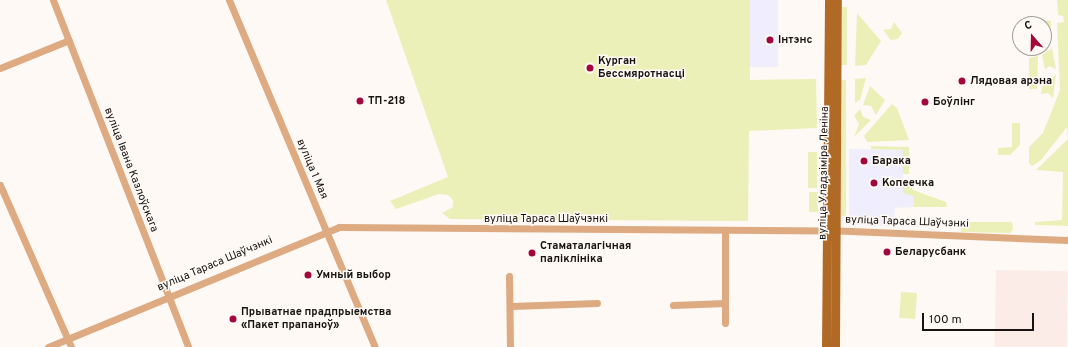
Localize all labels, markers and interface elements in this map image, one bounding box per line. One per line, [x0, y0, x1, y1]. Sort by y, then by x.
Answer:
north arrow [1012, 16, 1052, 56]
text: С [1023, 18, 1034, 33]
place label: Інтэнс [778, 33, 813, 47]
marker: Інтэнс [765, 35, 775, 45]
place label: Курган Бессмяротнасці [598, 55, 685, 81]
marker: Курган Бессмяротнасці [585, 63, 595, 73]
place label: Лядовая арэна [970, 74, 1052, 88]
marker: Лядовая арэна [957, 76, 967, 86]
place label: ТП-218 [368, 94, 406, 108]
place label: Боўлінг [933, 95, 975, 109]
marker: ТП-218 [355, 96, 365, 106]
marker: Боўлінг [920, 97, 930, 107]
street label: вуліца Івана Казлоўскага [101, 106, 161, 234]
street label: вуліца Уладзіміра Леніна [816, 106, 832, 240]
street label: вуліца 1 Мая [293, 137, 331, 201]
place label: Барака [872, 154, 911, 168]
marker: Барака [859, 156, 869, 166]
place label: Копеечка [882, 176, 934, 190]
marker: Копеечка [869, 178, 879, 188]
street label: вуліца Тараса Шаўчэнкі [484, 212, 608, 226]
street label: вуліца Тараса Шаўчэнкі [845, 213, 969, 231]
street label: вуліца Тараса Шаўчэнкі [155, 234, 275, 294]
place label: Стаматалагічная паліклініка [540, 240, 631, 266]
place label: Беларусбанк [895, 245, 966, 259]
marker: Беларусбанк [882, 247, 892, 257]
marker: Стаматалагічная паліклініка [527, 248, 537, 258]
place label: Умный выбор [316, 268, 391, 282]
marker: Умный выбор [303, 270, 313, 280]
scale bar [924, 305, 1036, 331]
place label: Прыватнае прадпрыемства «Пакет прапаноў» [241, 306, 391, 332]
text: 100 m [929, 312, 962, 328]
marker: Прыватнае прадпрыемства «Пакет прапаноў» [228, 314, 238, 324]

